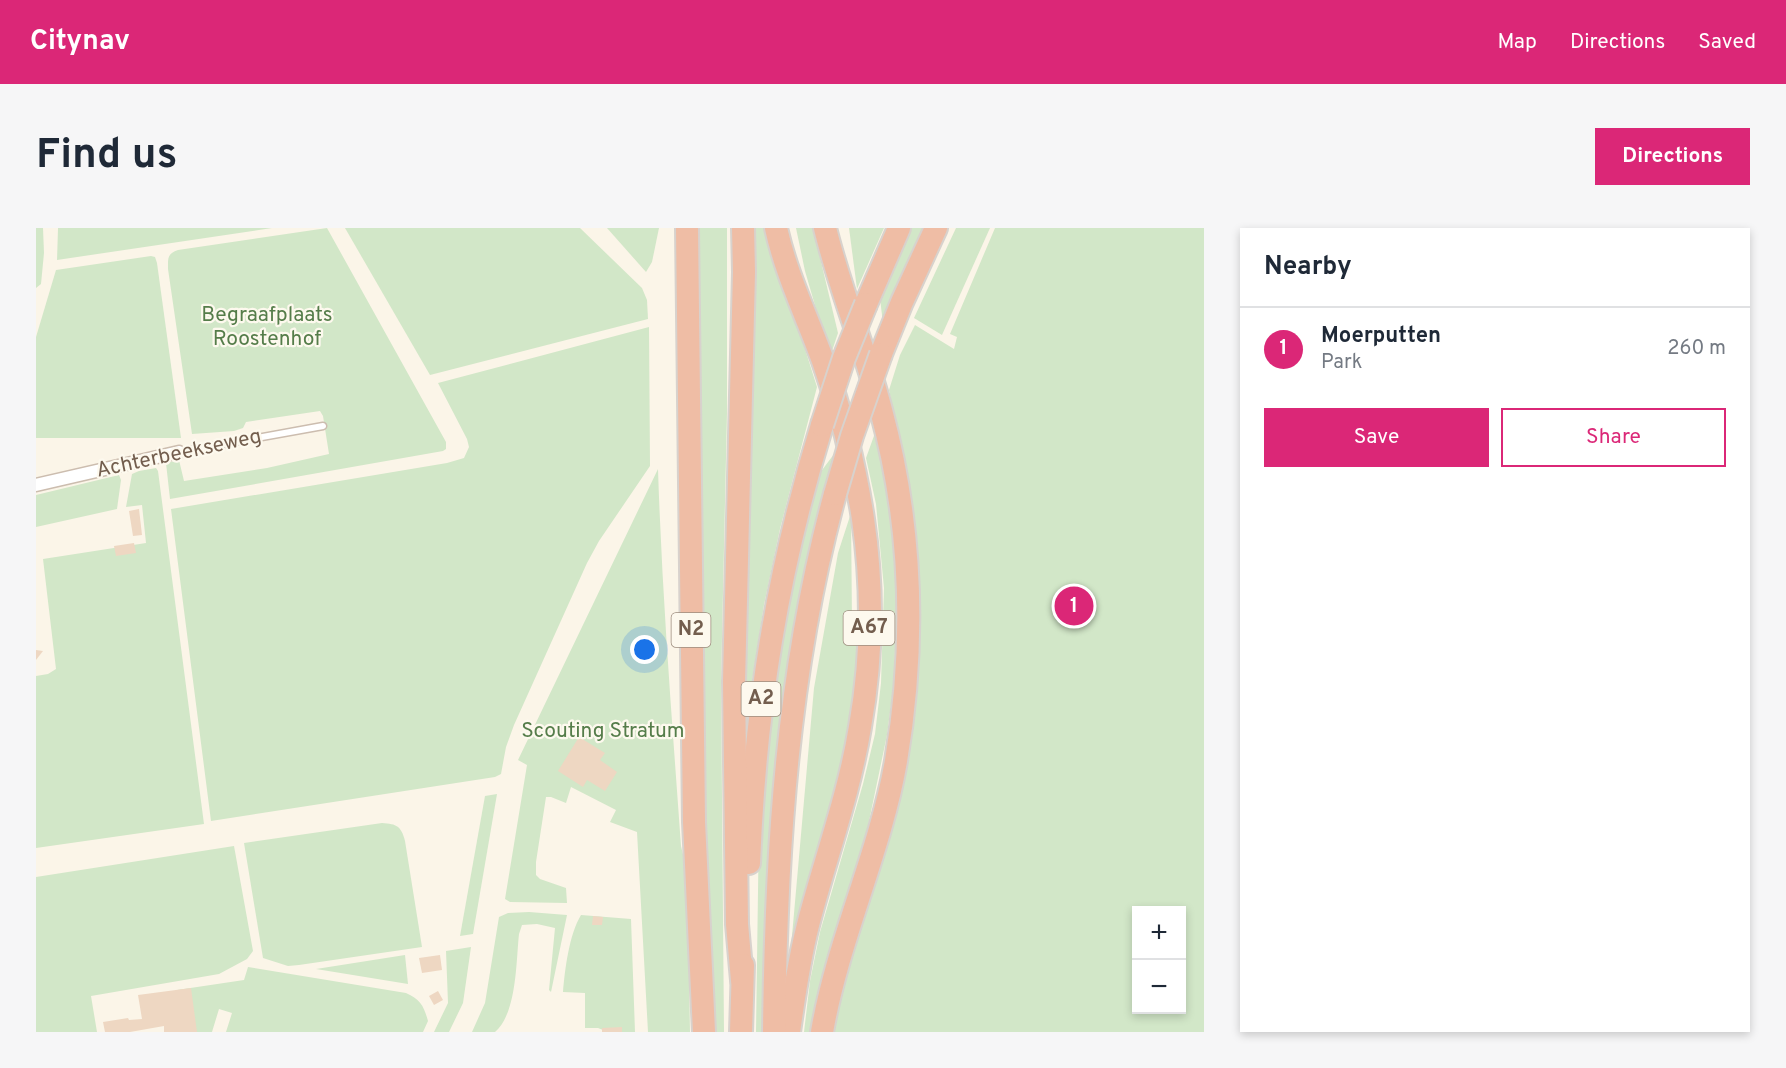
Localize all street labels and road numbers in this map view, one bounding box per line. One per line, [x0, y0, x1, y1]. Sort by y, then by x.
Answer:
street label: Achterbeekseweg [94, 423, 264, 485]
road number: A67 [844, 611, 894, 645]
road number: N2 [672, 613, 710, 647]
road number: A2 [742, 682, 780, 716]

